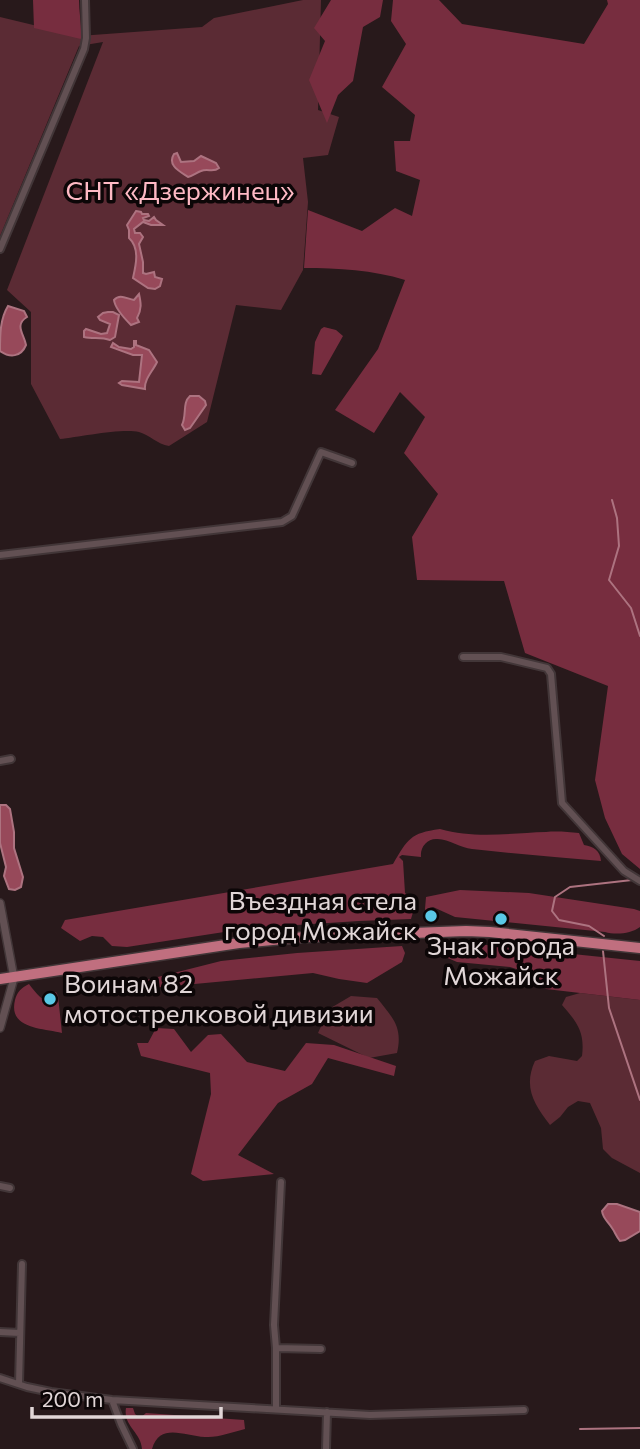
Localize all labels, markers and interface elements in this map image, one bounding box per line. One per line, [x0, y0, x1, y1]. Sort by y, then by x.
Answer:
park label: СНТ «Дзержинец» [66, 174, 294, 205]
place label: Въездная стела город Можайск [224, 884, 417, 945]
marker: Въездная стела город Можайск [423, 908, 439, 924]
marker: Знак города Можайск [493, 911, 509, 927]
place label: Знак города Можайск [427, 929, 575, 990]
place label: Воинам 82 мотострелковой дивизии [64, 967, 374, 1028]
marker: Воинам 82 мотострелковой дивизии [42, 991, 58, 1007]
scale bar [32, 1376, 220, 1420]
text: 200 m [42, 1386, 103, 1411]

